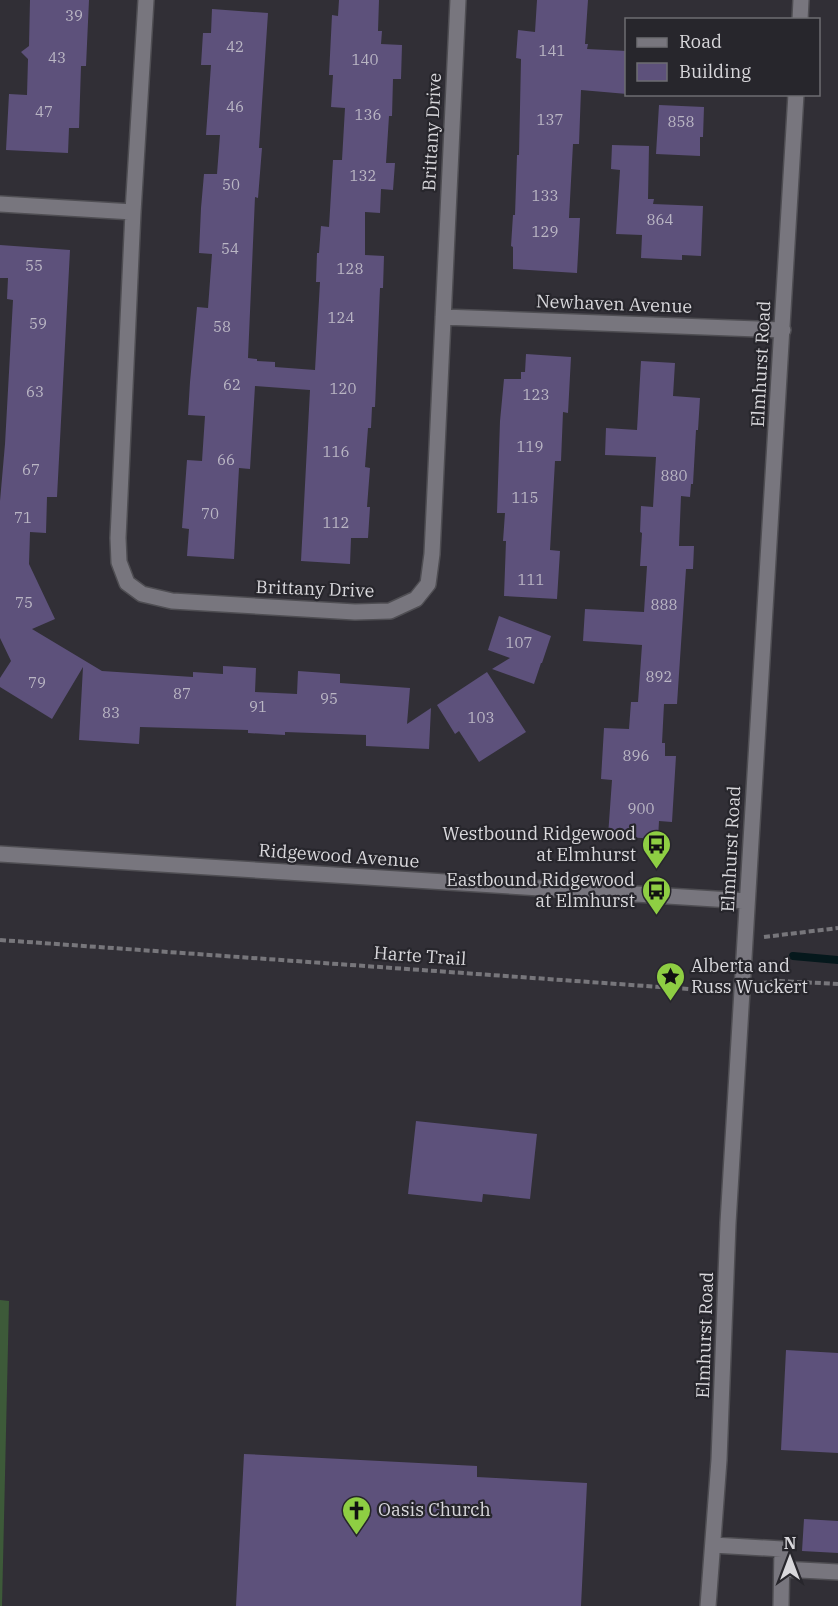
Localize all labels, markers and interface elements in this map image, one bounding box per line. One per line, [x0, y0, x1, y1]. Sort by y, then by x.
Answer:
house number: 39 [65, 6, 83, 25]
legend [625, 18, 820, 96]
text: Road [679, 30, 722, 53]
house number: 42 [226, 37, 244, 56]
house number: 141 [538, 41, 566, 60]
house number: 43 [48, 48, 66, 67]
house number: 140 [351, 50, 379, 69]
text: Building [679, 60, 751, 83]
street label: Brittany Drive [417, 72, 446, 192]
house number: 46 [226, 97, 244, 116]
house number: 47 [35, 102, 53, 121]
house number: 136 [354, 105, 382, 124]
house number: 137 [536, 110, 564, 129]
house number: 858 [667, 112, 695, 131]
house number: 132 [349, 166, 377, 185]
house number: 50 [222, 175, 240, 194]
house number: 133 [531, 186, 559, 205]
house number: 864 [646, 210, 674, 229]
house number: 129 [531, 222, 559, 241]
house number: 54 [221, 239, 239, 258]
house number: 55 [25, 256, 43, 275]
house number: 128 [336, 259, 364, 278]
street label: Newhaven Avenue [535, 289, 693, 318]
street label: Elmhurst Road [746, 300, 775, 428]
house number: 124 [327, 308, 355, 327]
house number: 59 [29, 314, 47, 333]
house number: 58 [213, 317, 231, 336]
house number: 62 [223, 375, 241, 394]
house number: 120 [329, 379, 357, 398]
house number: 63 [26, 382, 44, 401]
house number: 123 [522, 385, 550, 404]
house number: 119 [516, 437, 544, 456]
house number: 116 [322, 442, 350, 461]
house number: 66 [217, 450, 235, 469]
house number: 67 [22, 460, 40, 479]
house number: 880 [660, 466, 688, 485]
house number: 115 [511, 488, 539, 507]
house number: 70 [201, 504, 219, 523]
house number: 71 [14, 508, 32, 527]
house number: 112 [322, 513, 350, 532]
house number: 111 [517, 570, 545, 589]
street label: Brittany Drive [255, 575, 375, 602]
house number: 75 [15, 593, 33, 612]
house number: 888 [650, 595, 678, 614]
house number: 107 [505, 633, 533, 652]
house number: 892 [645, 667, 673, 686]
house number: 79 [28, 673, 46, 692]
house number: 87 [173, 684, 191, 703]
house number: 95 [320, 689, 338, 708]
house number: 91 [249, 697, 267, 716]
house number: 83 [102, 703, 120, 722]
house number: 103 [467, 708, 495, 727]
house number: 896 [622, 746, 650, 765]
street label: Elmhurst Road [716, 785, 745, 913]
house number: 900 [627, 799, 655, 818]
place label: Westbound Ridgewood at Elmhurst [442, 822, 636, 866]
bus stop icon: Westbound Ridgewood at Elmhurst [641, 828, 673, 870]
street label: Ridgewood Avenue [258, 838, 420, 873]
place label: Eastbound Ridgewood at Elmhurst [446, 868, 635, 912]
bus stop icon: Eastbound Ridgewood at Elmhurst [640, 874, 672, 916]
street label: Harte Trail [373, 941, 467, 970]
place label: Alberta and Russ Wuckert [691, 954, 808, 998]
place icon: Alberta and Russ Wuckert [654, 960, 686, 1002]
street label: Elmhurst Road [691, 1271, 718, 1399]
church icon: Oasis Church [341, 1494, 373, 1536]
place label: Oasis Church [378, 1498, 491, 1521]
north arrow [760, 1528, 820, 1588]
text: N [784, 1533, 796, 1553]

